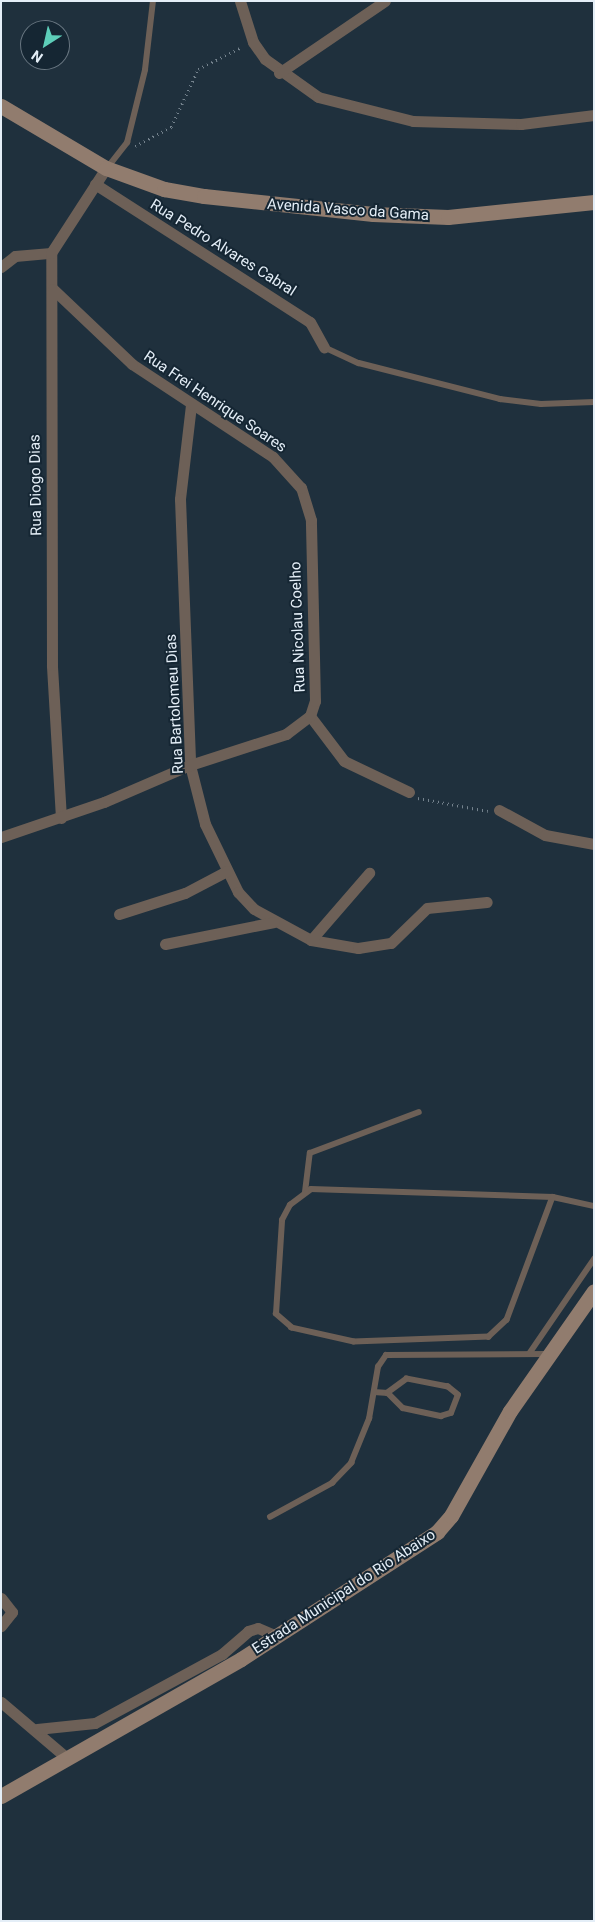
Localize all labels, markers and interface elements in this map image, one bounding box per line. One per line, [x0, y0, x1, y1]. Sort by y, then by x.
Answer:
north arrow [20, 20, 70, 70]
text: N [28, 47, 46, 66]
street label: Avenida Vasco da Gama [267, 195, 429, 225]
street label: Rua Pedro Alvares Cabral [147, 196, 299, 300]
street label: Rua Frei Henrique Soares [140, 348, 290, 456]
street label: Rua Diogo Dias [26, 434, 46, 536]
street label: Rua Nicolau Coelho [287, 561, 309, 693]
street label: Rua Bartolomeu Dias [162, 633, 188, 775]
street label: Estrada Municipal do Rio Abaixo [249, 1526, 439, 1658]

